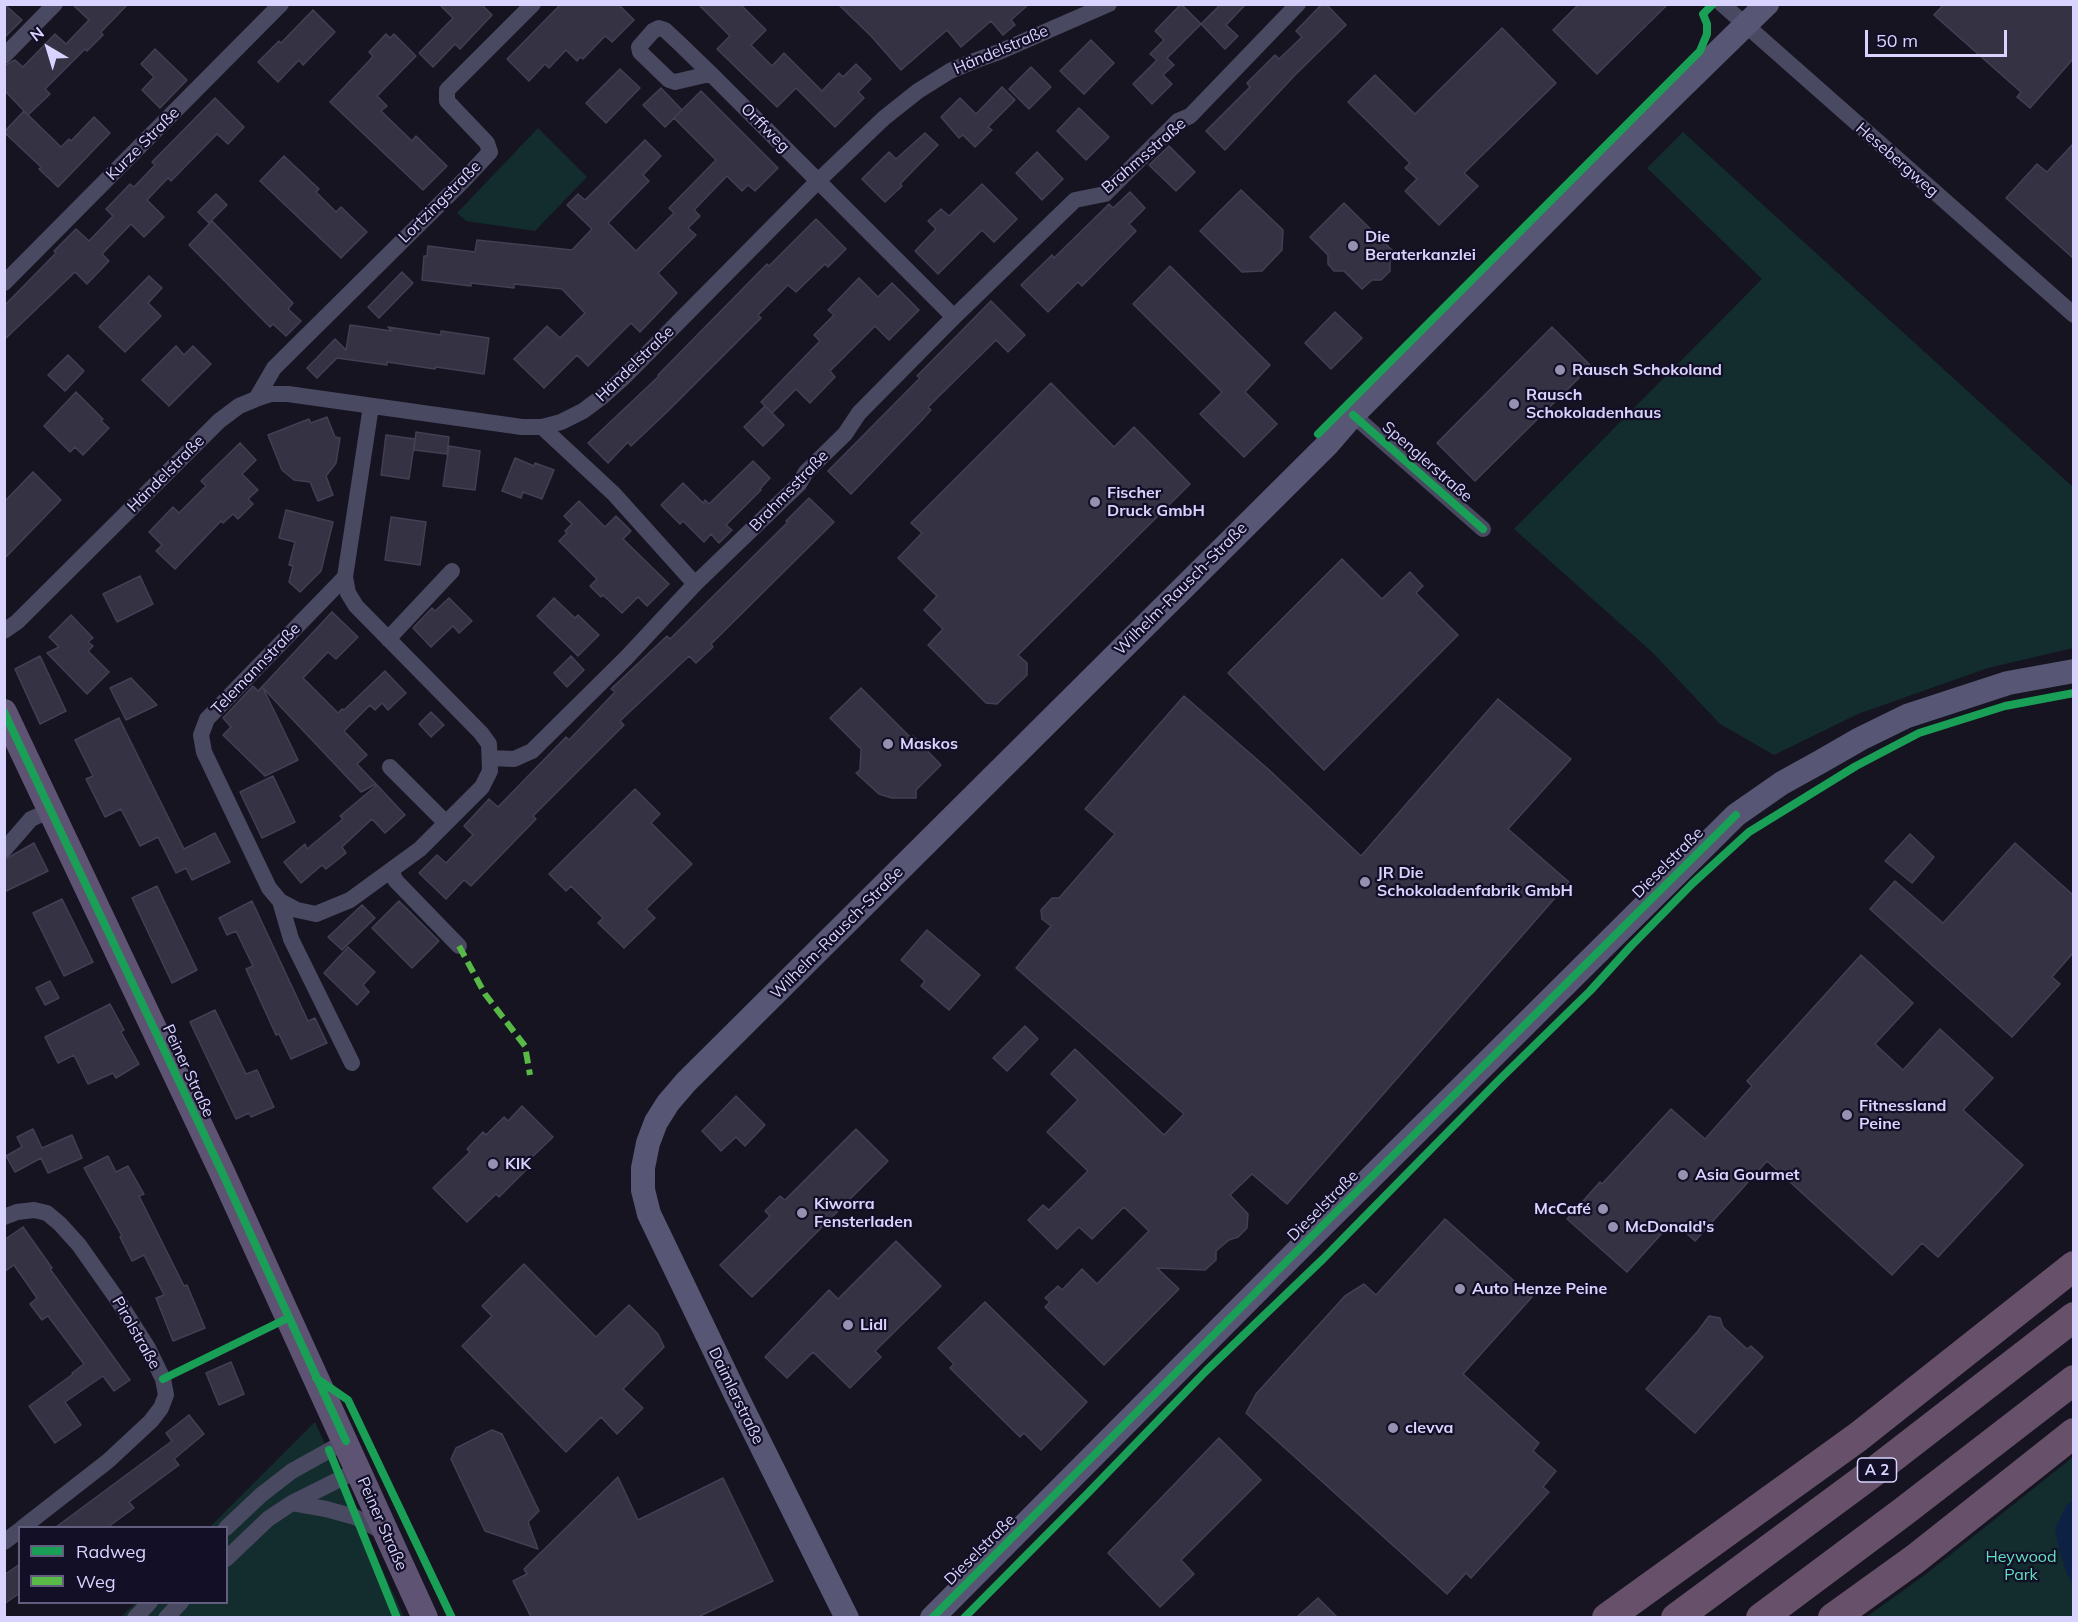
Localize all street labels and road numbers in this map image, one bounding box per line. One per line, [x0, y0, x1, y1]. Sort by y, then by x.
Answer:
street label: Händelstraße [951, 21, 1051, 79]
street label: Orffweg [737, 100, 793, 156]
street label: Kurze Straße [102, 103, 184, 185]
street label: Brahmsstraße [1098, 114, 1190, 198]
street label: Hesebergweg [1852, 119, 1942, 201]
street label: Lortzingstraße [395, 157, 485, 247]
street label: Händelstraße [592, 322, 678, 406]
street label: Spenglerstraße [1378, 418, 1476, 506]
street label: Händelstraße [124, 432, 208, 516]
street label: Brahmsstraße [746, 446, 832, 536]
street label: Wilhelm-Rausch-Straße [1111, 519, 1251, 659]
street label: Telemannstraße [208, 619, 304, 719]
street label: Dieselstraße [1628, 823, 1708, 903]
street label: Wilhelm-Rausch-Straße [767, 863, 907, 1003]
street label: Peiner Straße [158, 1021, 218, 1121]
street label: Dieselstraße [1283, 1166, 1363, 1246]
street label: Pirolstraße [108, 1293, 164, 1373]
street label: Daimlerstraße [704, 1344, 768, 1448]
road number: A 2 [1858, 1458, 1896, 1482]
street label: Peiner Straße [353, 1474, 411, 1574]
street label: Dieselstraße [940, 1510, 1020, 1590]

